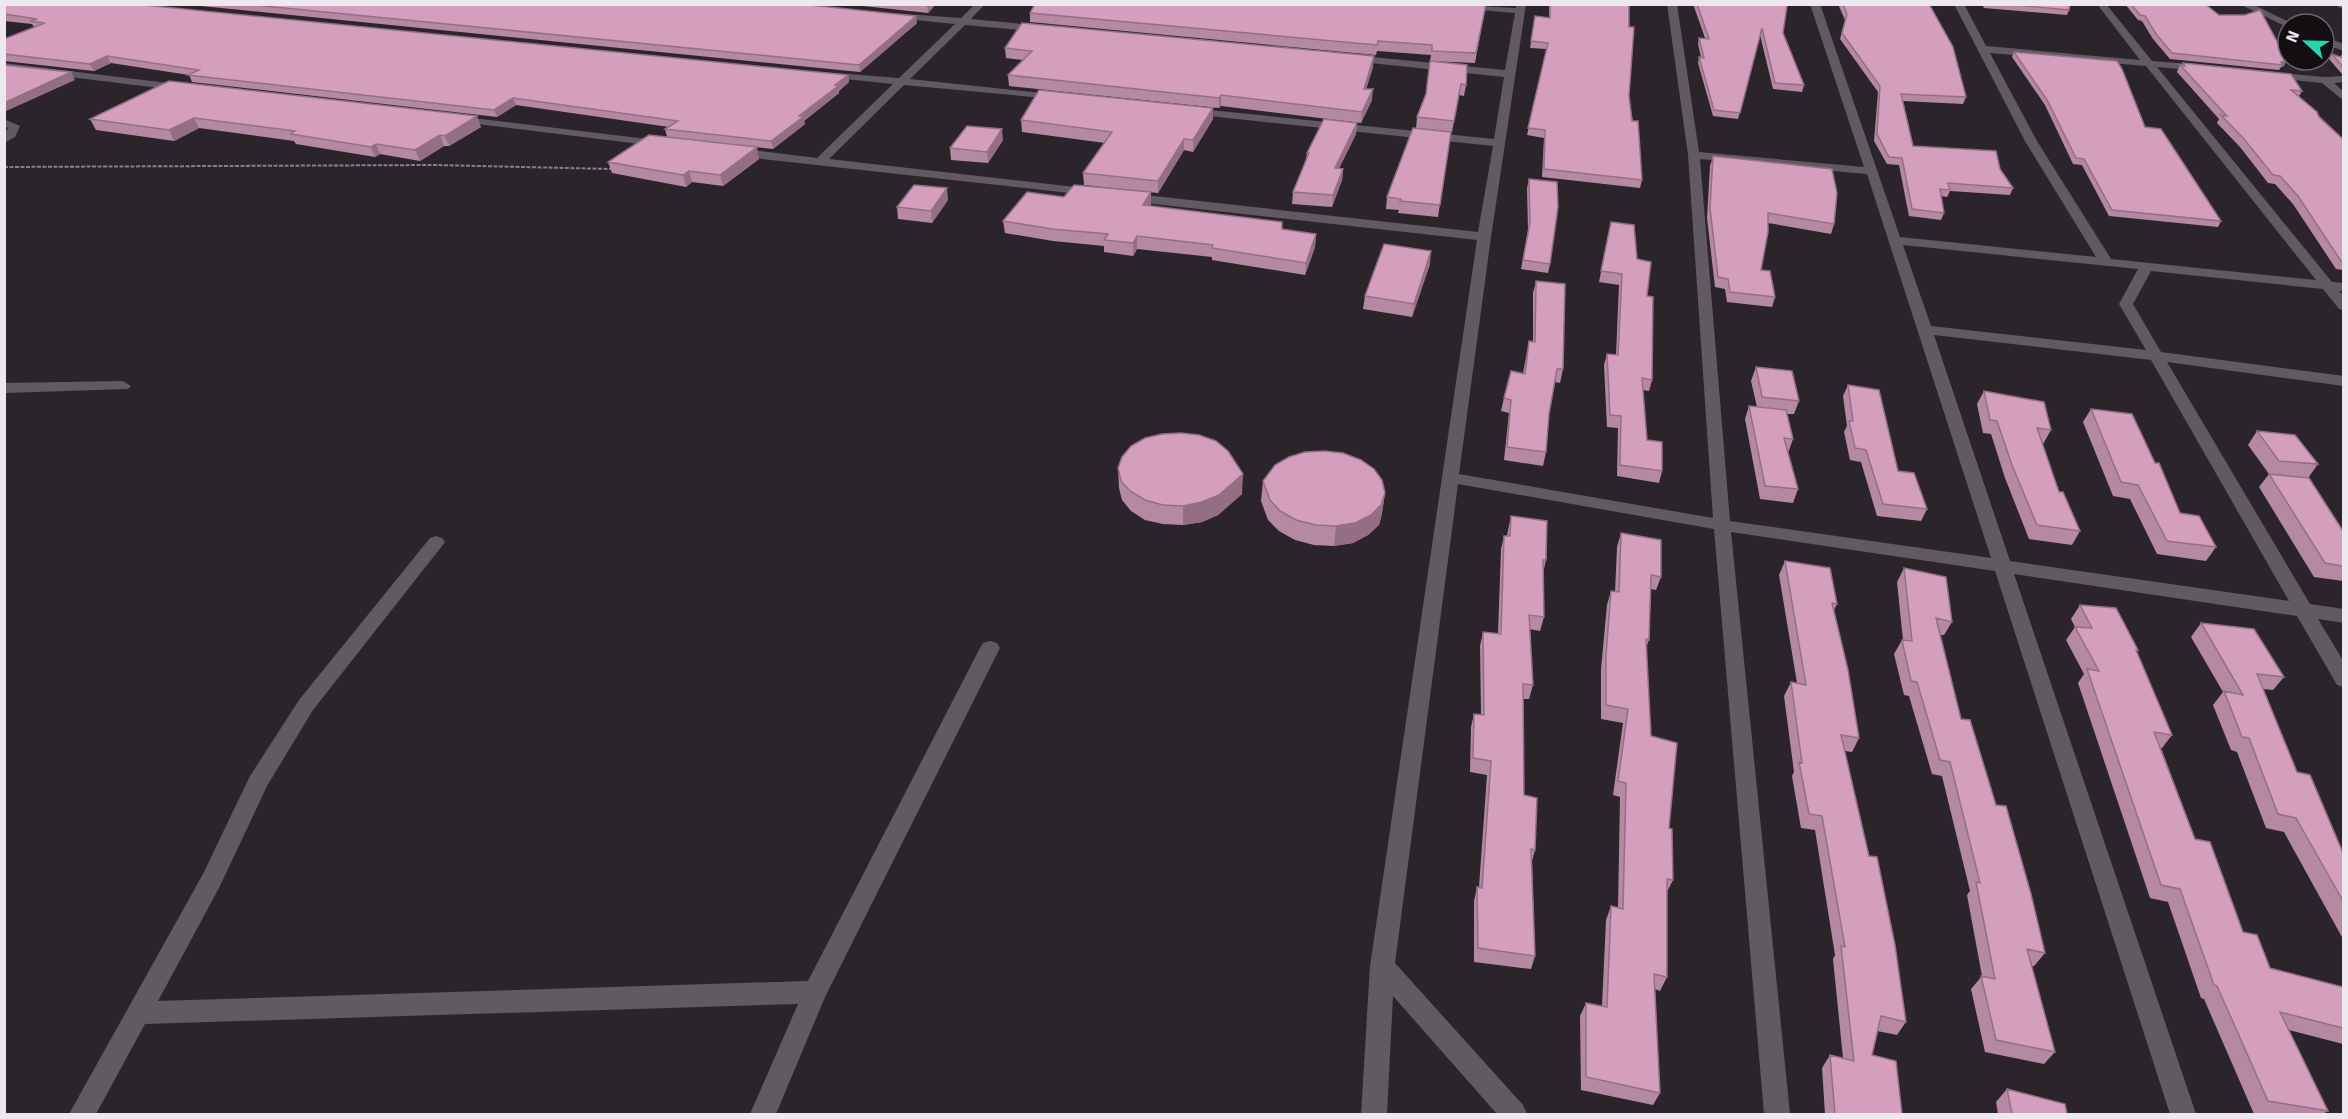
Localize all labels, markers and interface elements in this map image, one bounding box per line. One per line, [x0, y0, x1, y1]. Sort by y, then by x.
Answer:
north arrow [2276, 12, 2336, 72]
text: N [2282, 28, 2304, 46]

